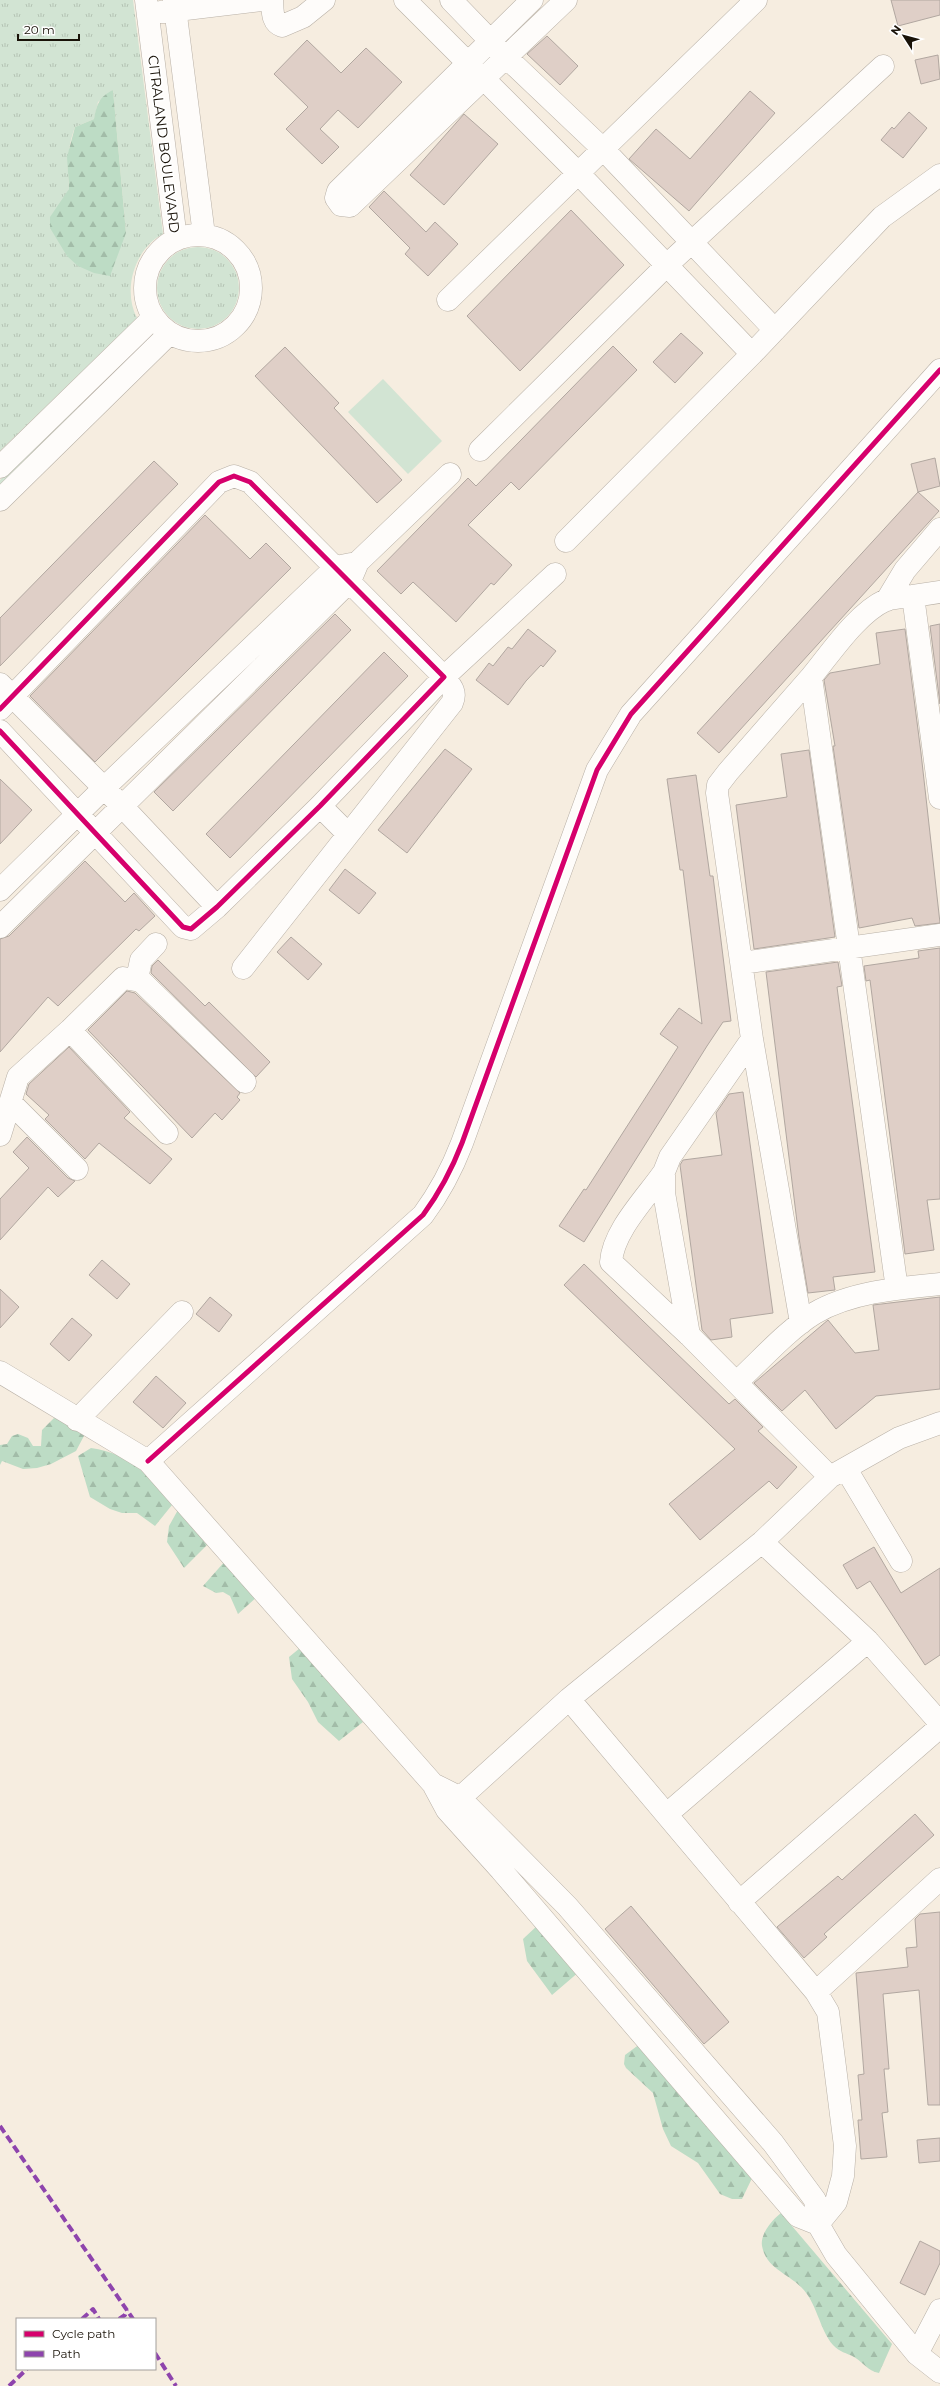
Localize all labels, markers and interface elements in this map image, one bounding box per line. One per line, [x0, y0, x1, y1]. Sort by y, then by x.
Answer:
scale bar [18, 16, 79, 42]
north arrow [884, 16, 924, 56]
text: 20 m [24, 22, 55, 37]
text: N [888, 22, 904, 38]
street label: CITRALAND BOULEVARD [144, 54, 184, 234]
legend [16, 2318, 156, 2370]
text: Cycle path [52, 2326, 115, 2341]
text: Path [52, 2346, 81, 2361]

